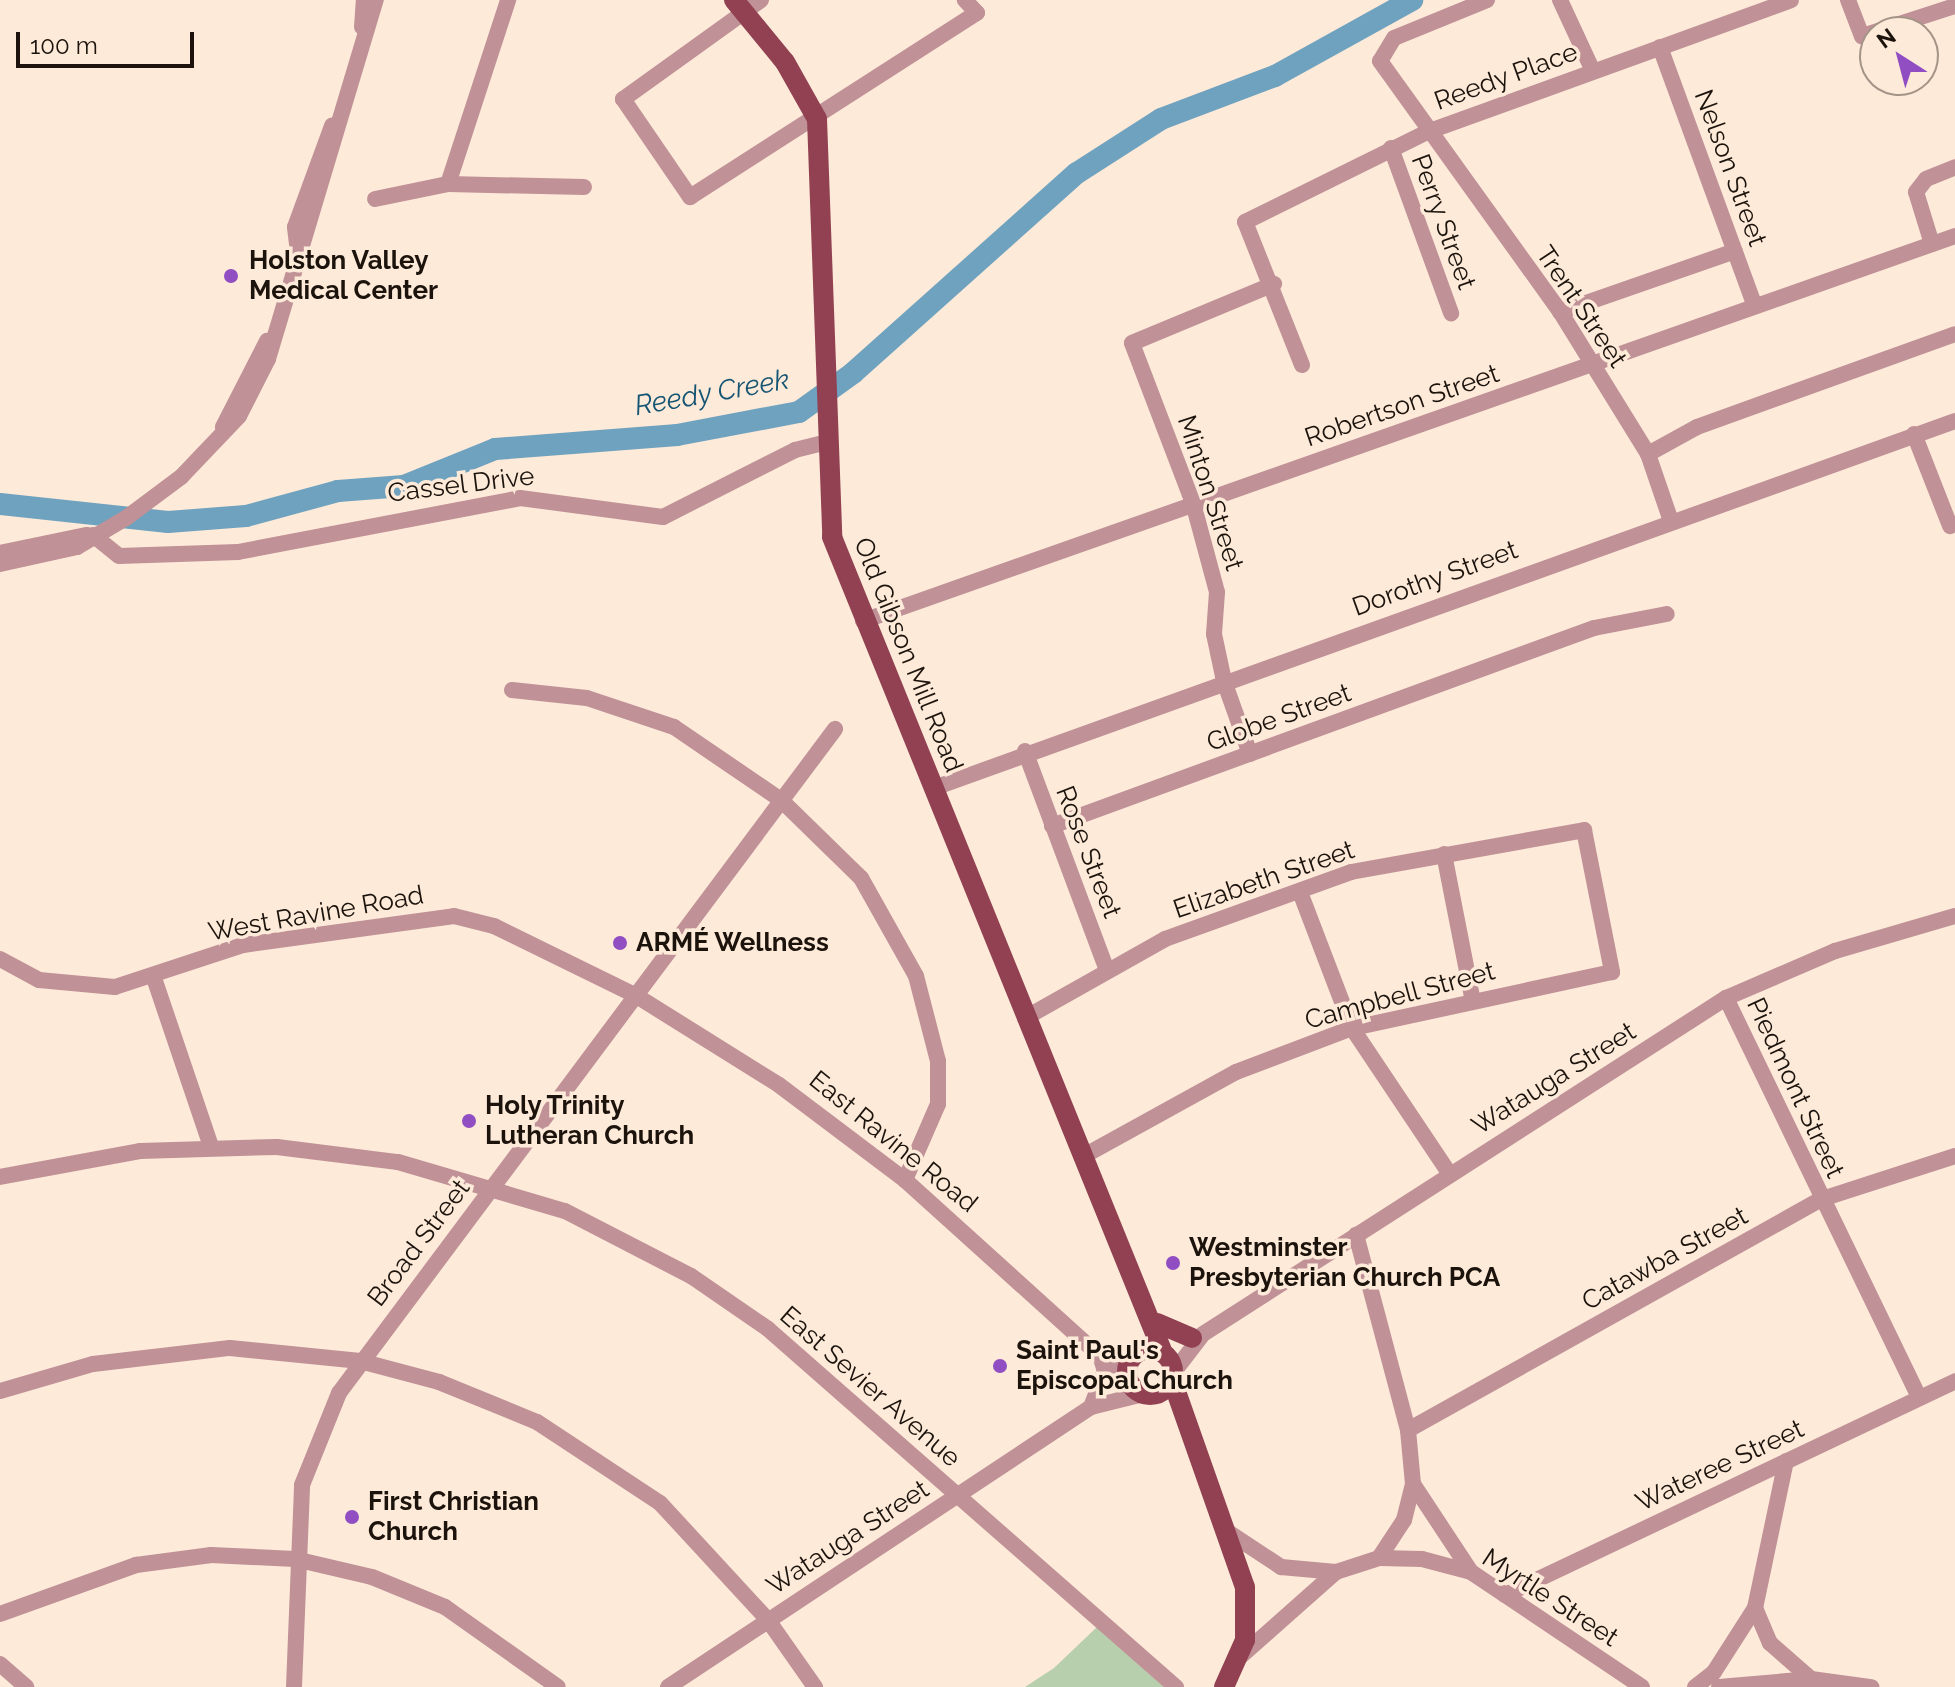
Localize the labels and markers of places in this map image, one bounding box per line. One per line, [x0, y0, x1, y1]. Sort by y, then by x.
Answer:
place label: Holston Valley Medical Center [249, 245, 439, 306]
marker: Holston Valley Medical Center [220, 265, 242, 287]
place label: ARMÉ Wellness [636, 927, 830, 959]
marker: ARMÉ Wellness [611, 934, 629, 952]
place label: Holy Trinity Lutheran Church [485, 1090, 694, 1152]
marker: Holy Trinity Lutheran Church [460, 1112, 478, 1130]
place label: Westminster Presbyterian Church PCA [1189, 1232, 1500, 1294]
marker: Westminster Presbyterian Church PCA [1164, 1254, 1182, 1272]
place label: Saint Paul's Episcopal Church [1016, 1335, 1234, 1396]
marker: Saint Paul's Episcopal Church [991, 1357, 1009, 1375]
place label: First Christian Church [368, 1486, 539, 1548]
marker: First Christian Church [343, 1508, 361, 1526]

